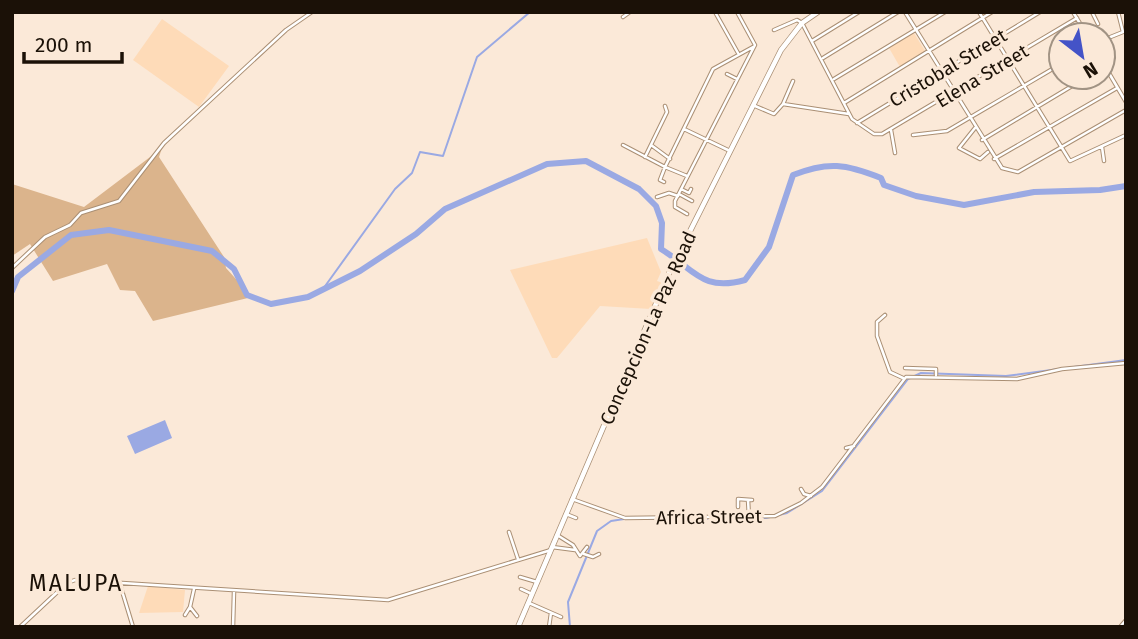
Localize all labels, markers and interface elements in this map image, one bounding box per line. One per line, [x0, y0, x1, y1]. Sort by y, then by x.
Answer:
scale bar [24, 21, 122, 65]
north arrow [1047, 21, 1117, 91]
street label: Cristobal Street [885, 24, 1011, 112]
text: 200 m [35, 32, 92, 58]
street label: Elena Street [932, 39, 1033, 113]
text: N [1079, 57, 1102, 83]
street label: Concepcion-La Paz Road [595, 228, 701, 428]
street label: Africa Street [656, 505, 762, 529]
district label: MALUPA [29, 569, 123, 597]

